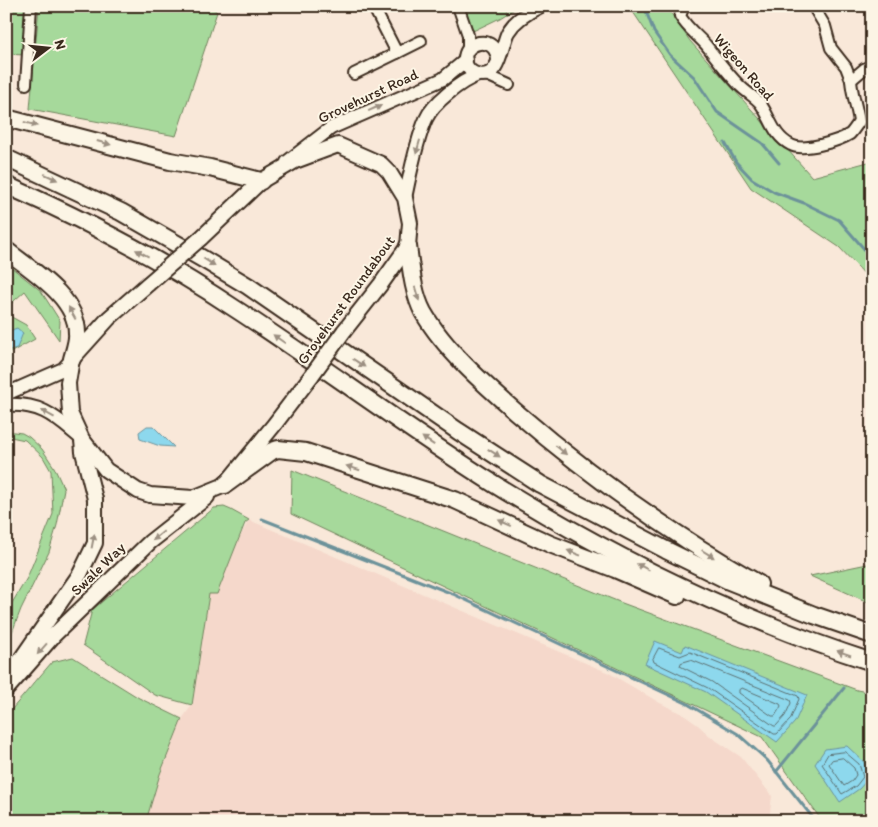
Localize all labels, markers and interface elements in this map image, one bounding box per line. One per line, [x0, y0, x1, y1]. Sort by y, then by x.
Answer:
north arrow [22, 22, 72, 72]
street label: Wigeon Road [710, 30, 778, 104]
text: N [51, 38, 69, 51]
street label: Grovehurst Road [315, 65, 422, 127]
one-way arrow [368, 104, 382, 112]
one-way arrow [24, 120, 39, 128]
one-way arrow [96, 139, 111, 147]
one-way arrow [413, 140, 421, 155]
one-way arrow [44, 174, 58, 182]
street label: Grovehurst Roundabout [293, 232, 399, 368]
one-way arrow [135, 248, 149, 257]
one-way arrow [203, 258, 216, 267]
one-way arrow [413, 287, 421, 302]
one-way arrow [68, 305, 76, 320]
one-way arrow [273, 334, 286, 344]
one-way arrow [352, 358, 365, 368]
one-way arrow [41, 409, 54, 418]
one-way arrow [421, 436, 435, 446]
one-way arrow [555, 444, 568, 455]
one-way arrow [487, 449, 500, 458]
one-way arrow [345, 463, 360, 471]
one-way arrow [498, 519, 512, 527]
one-way arrow [151, 530, 164, 541]
one-way arrow [89, 534, 97, 549]
street label: Swale Way [67, 539, 129, 599]
one-way arrow [566, 549, 581, 557]
one-way arrow [702, 549, 715, 558]
one-way arrow [636, 563, 651, 571]
one-way arrow [36, 642, 47, 655]
one-way arrow [836, 649, 851, 657]

